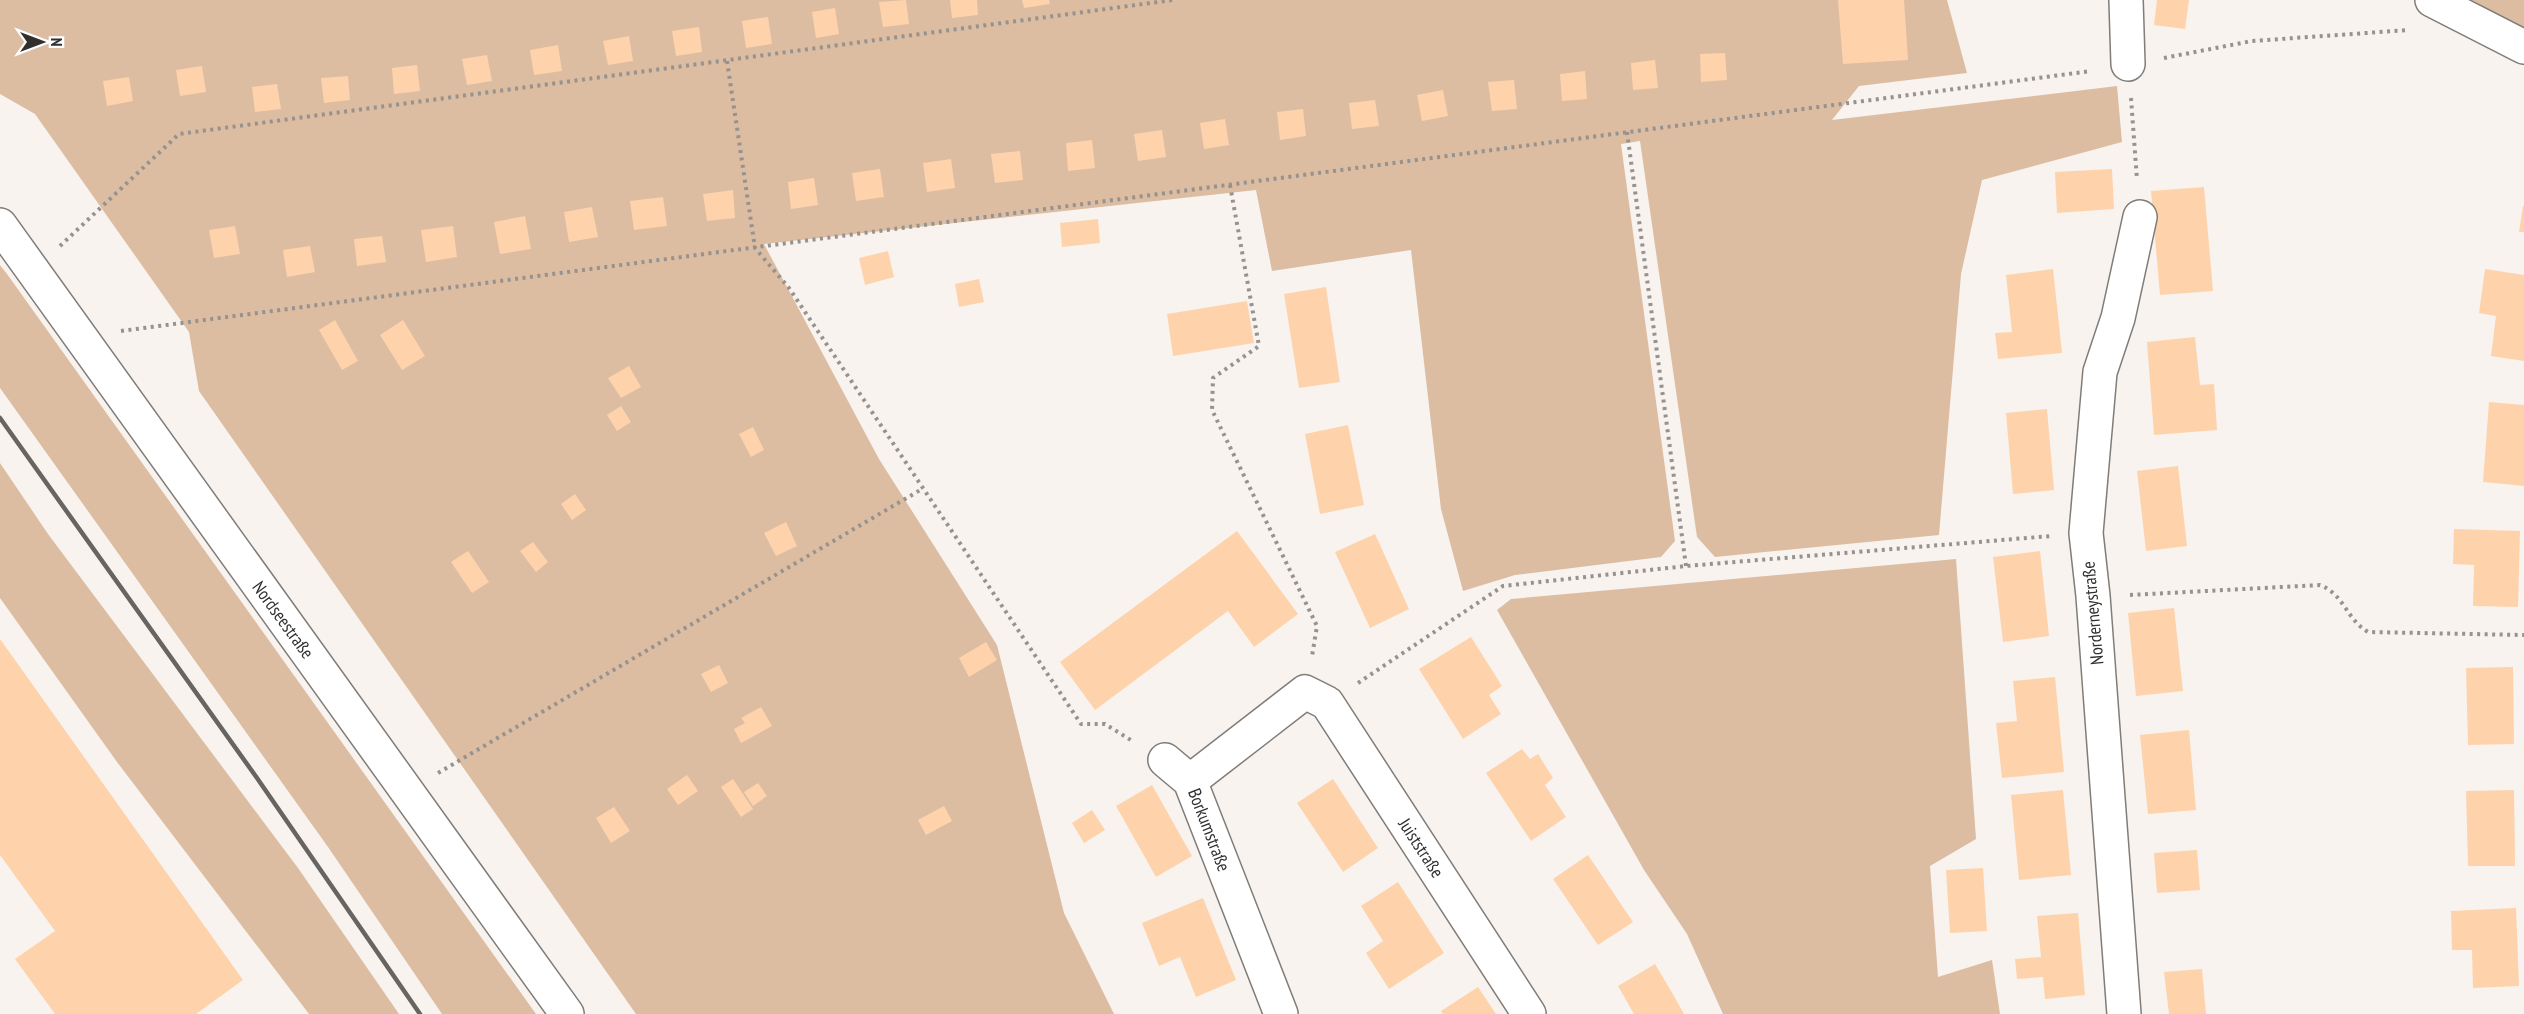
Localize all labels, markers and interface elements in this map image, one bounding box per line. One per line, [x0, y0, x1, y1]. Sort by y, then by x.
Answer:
north arrow [12, 12, 72, 72]
text: N [47, 38, 67, 46]
street label: Norderneystraße [2077, 560, 2108, 666]
street label: Nordseestraße [248, 576, 319, 663]
street label: Borkumstraße [1183, 785, 1236, 875]
street label: Juiststraße [1393, 813, 1449, 882]

